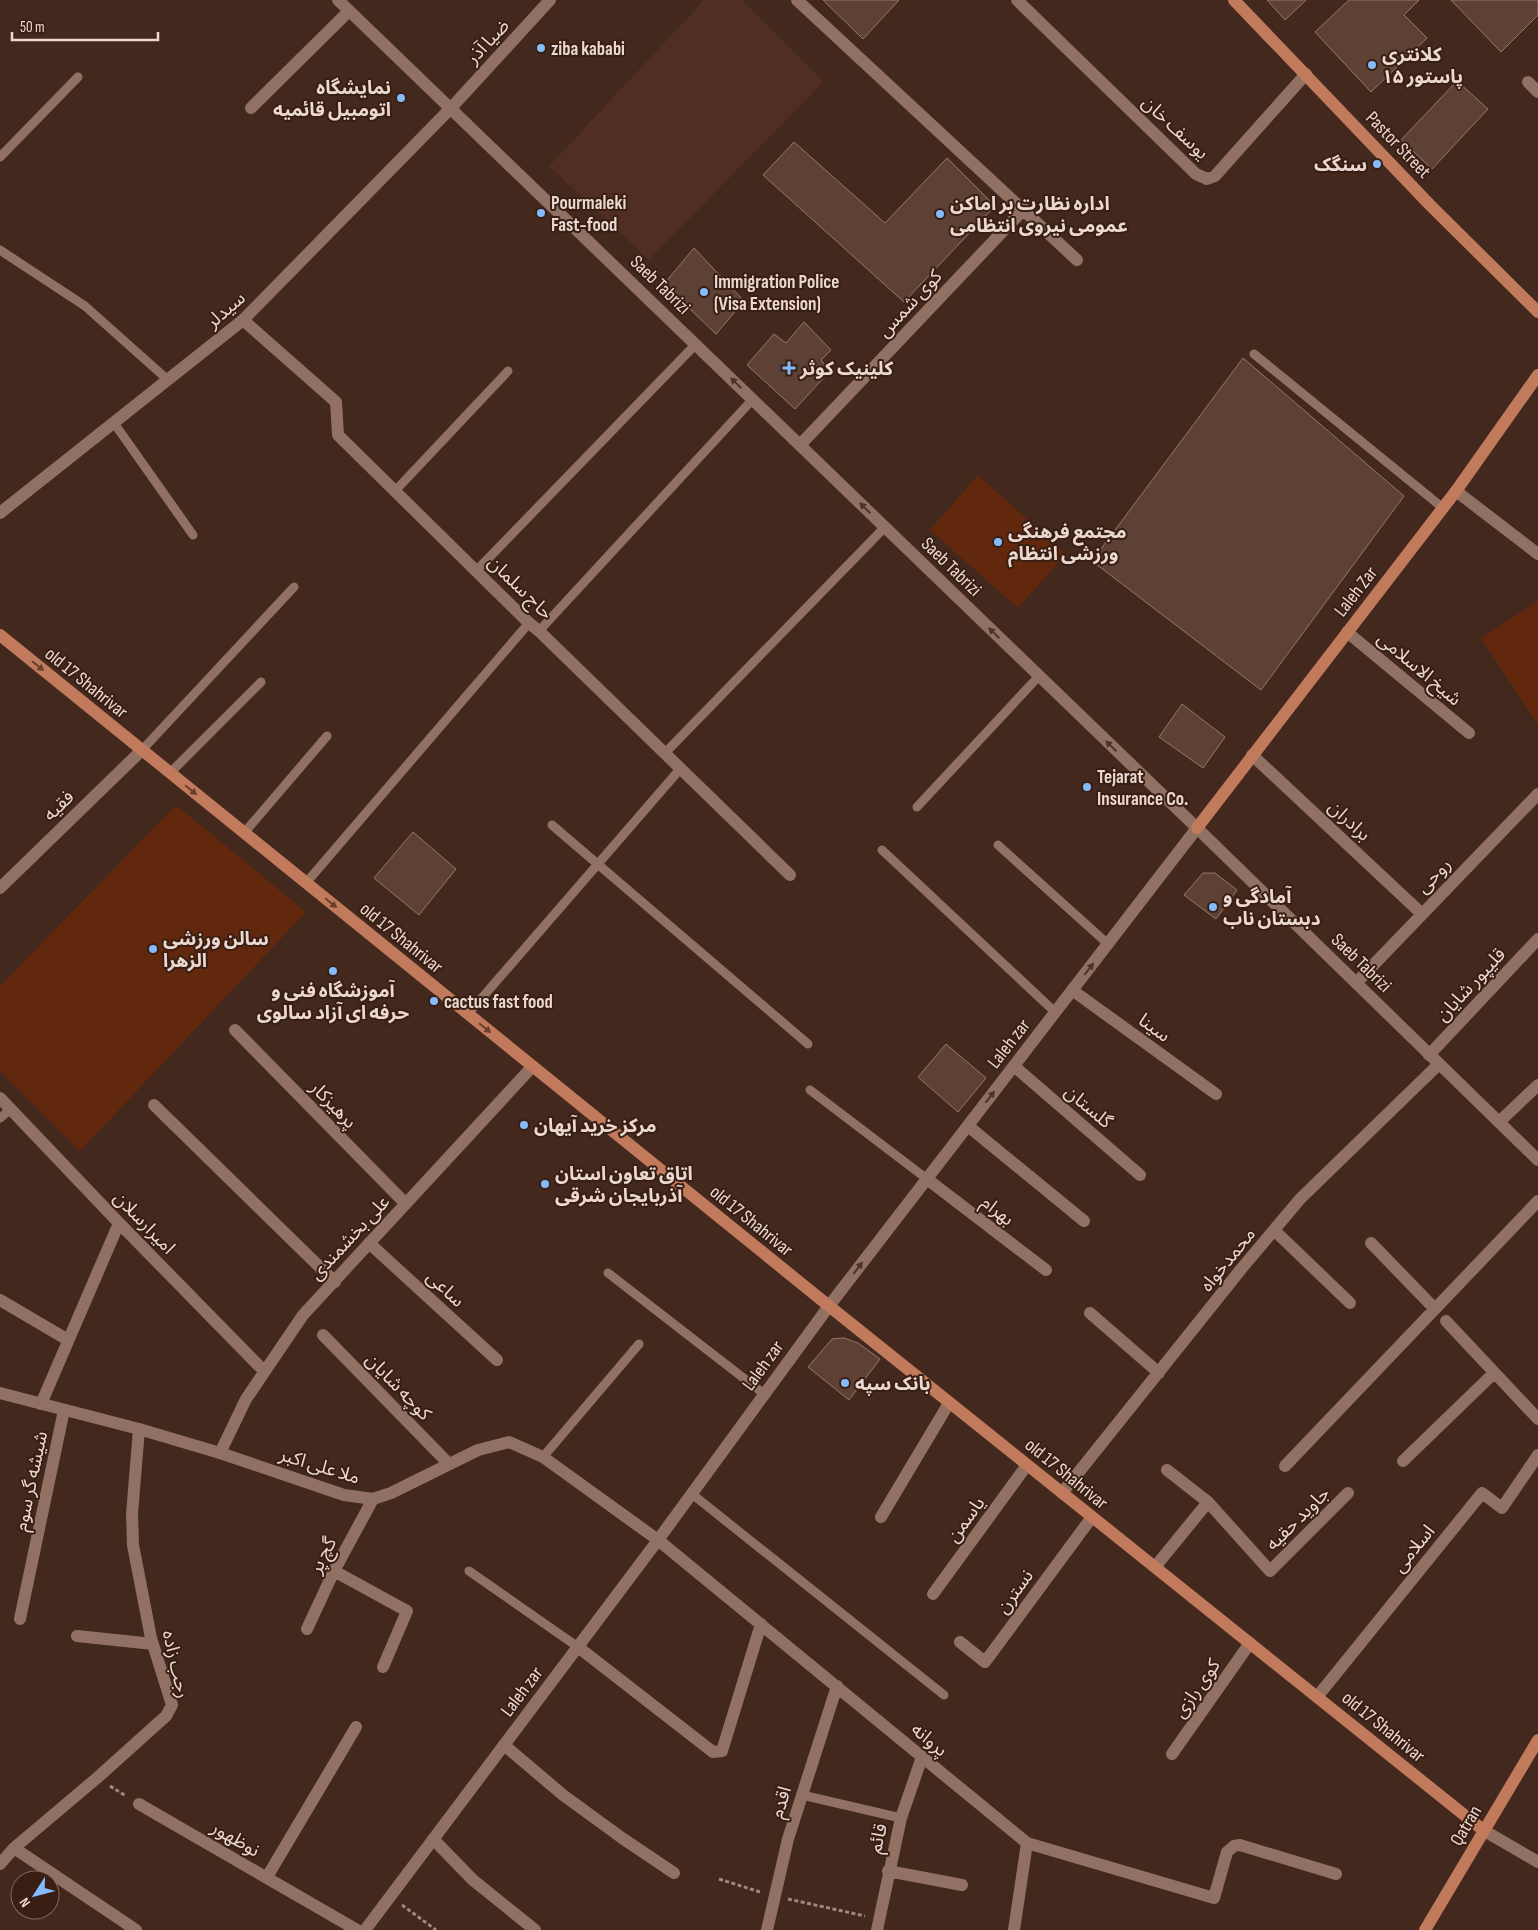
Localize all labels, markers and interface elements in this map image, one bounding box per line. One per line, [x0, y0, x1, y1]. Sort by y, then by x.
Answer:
scale bar [12, 10, 159, 42]
street label: ضیا آذر [461, 15, 515, 70]
text: 50 m [20, 18, 45, 37]
place label: ziba kababi [551, 38, 625, 61]
marker: ziba kababi [535, 42, 547, 54]
place label: کلانتری ۱۵ پاستور [1382, 44, 1463, 89]
marker: کلانتری ۱۵ پاستور [1366, 59, 1378, 71]
place label: نمایشگاه اتومبیل قائمیه [273, 77, 391, 122]
street label: یوسف خان [1137, 91, 1213, 165]
marker: نمایشگاه اتومبیل قائمیه [395, 92, 407, 104]
street label: Pastor Street [1360, 107, 1436, 183]
place label: سنگک [1314, 154, 1367, 177]
marker: سنگک [1371, 158, 1383, 170]
place label: Pourmaleki Fast-food [551, 192, 626, 237]
place label: اداره نظارت بر اماکن عمومی نیروی انتظامی [950, 193, 1128, 238]
marker: Pourmaleki Fast-food [535, 207, 547, 219]
marker: اداره نظارت بر اماکن عمومی نیروی انتظامی [934, 208, 946, 220]
street label: Saeb Tabrizi [625, 251, 695, 319]
street label: کوی شمس [873, 265, 948, 343]
place label: Immigration Police (Visa Extension) [714, 271, 839, 316]
marker: Immigration Police (Visa Extension) [698, 286, 710, 298]
street label: سیدلر [201, 287, 250, 334]
place label: کلینیک کوثر [799, 358, 893, 381]
marker: کلینیک کوثر [782, 361, 796, 375]
one-way arrow [730, 377, 742, 389]
one-way arrow [859, 502, 871, 514]
place label: مجتمع فرهنگی ورزشی انتظام [1008, 521, 1127, 568]
street label: Saeb Tabrizi [916, 533, 986, 601]
marker: مجتمع فرهنگی ورزشی انتظام [992, 536, 1004, 548]
street label: حاج سلمان [482, 551, 557, 626]
street label: Laleh Zar [1330, 562, 1383, 622]
one-way arrow [989, 627, 1001, 639]
street label: شیخ الاسلامی [1371, 627, 1466, 713]
street label: old 17 Shahrivar [40, 643, 133, 724]
one-way arrow [31, 660, 44, 671]
one-way arrow [1106, 740, 1118, 752]
place label: Tejarat Insurance Co. [1097, 766, 1188, 811]
marker: Tejarat Insurance Co. [1081, 781, 1093, 793]
one-way arrow [185, 784, 197, 796]
street label: فقیه [39, 786, 79, 826]
street label: برادران [1323, 796, 1375, 846]
street label: روحی [1412, 853, 1456, 899]
place label: آمادگی و دبستان ناب [1223, 885, 1321, 931]
one-way arrow [324, 898, 337, 909]
street label: old 17 Shahrivar [355, 898, 448, 979]
marker: آمادگی و دبستان ناب [1207, 901, 1219, 913]
place label: سالن ورزشی الزهرا [163, 928, 269, 973]
street label: Saeb Tabrizi [1326, 929, 1396, 997]
marker: سالن ورزشی الزهرا [147, 943, 159, 955]
street label: قلیپور شایان [1431, 944, 1511, 1027]
one-way arrow [1083, 963, 1094, 976]
marker: آموزشگاه فنی و حرفه ای آزاد سالوی [327, 965, 339, 977]
place label: آموزشگاه فنی و حرفه ای آزاد سالوی [257, 979, 409, 1025]
place label: cactus fast food [444, 991, 553, 1014]
marker: cactus fast food [428, 995, 440, 1007]
street label: سینا [1134, 1009, 1175, 1048]
street label: Laleh zar [983, 1014, 1036, 1073]
one-way arrow [478, 1022, 491, 1033]
street label: پرهیزکار [304, 1076, 361, 1134]
street label: گلستان [1059, 1081, 1118, 1134]
one-way arrow [984, 1091, 995, 1104]
place label: مرکز خرید آیهان [534, 1114, 657, 1138]
marker: مرکز خرید آیهان [518, 1119, 530, 1131]
place label: اتاق تعاون استان آذربایجان شرقی [555, 1163, 693, 1208]
marker: اتاق تعاون استان آذربایجان شرقی [539, 1178, 551, 1190]
street label: old 17 Shahrivar [705, 1181, 798, 1262]
street label: امیرارسلان [108, 1187, 180, 1259]
street label: علی بخشمندی [305, 1191, 395, 1285]
street label: بهرام [975, 1191, 1018, 1233]
street label: محمدخواه [1195, 1223, 1261, 1297]
one-way arrow [853, 1262, 864, 1275]
street label: ساعی [421, 1266, 469, 1313]
street label: Laleh zar [737, 1336, 789, 1395]
street label: کوچه شایان [360, 1349, 436, 1426]
place label: بانک سپه [855, 1373, 931, 1396]
marker: بانک سپه [839, 1377, 851, 1389]
street label: شیشه گر سوم [10, 1429, 55, 1534]
street label: old 17 Shahrivar [1020, 1434, 1113, 1515]
street label: ملا علی اکبر [276, 1443, 363, 1490]
street label: جاوید حقیه [1261, 1482, 1335, 1556]
street label: یاسمن [942, 1493, 990, 1547]
street label: اسلامی [1388, 1520, 1440, 1577]
street label: گچ پر [304, 1533, 344, 1580]
street label: نسترن [992, 1565, 1039, 1618]
street label: رجب زاده [157, 1628, 195, 1701]
street label: کوی رازی [1169, 1654, 1226, 1723]
street label: Laleh zar [496, 1662, 549, 1721]
street label: old 17 Shahrivar [1337, 1687, 1430, 1768]
street label: پروانه [906, 1718, 952, 1762]
street label: اقدم [766, 1784, 799, 1822]
street label: Qatran [1445, 1801, 1487, 1850]
street label: نوظهور [206, 1816, 264, 1862]
street label: قائم [864, 1821, 895, 1856]
north arrow [10, 1870, 60, 1920]
text: N [16, 1894, 34, 1910]

